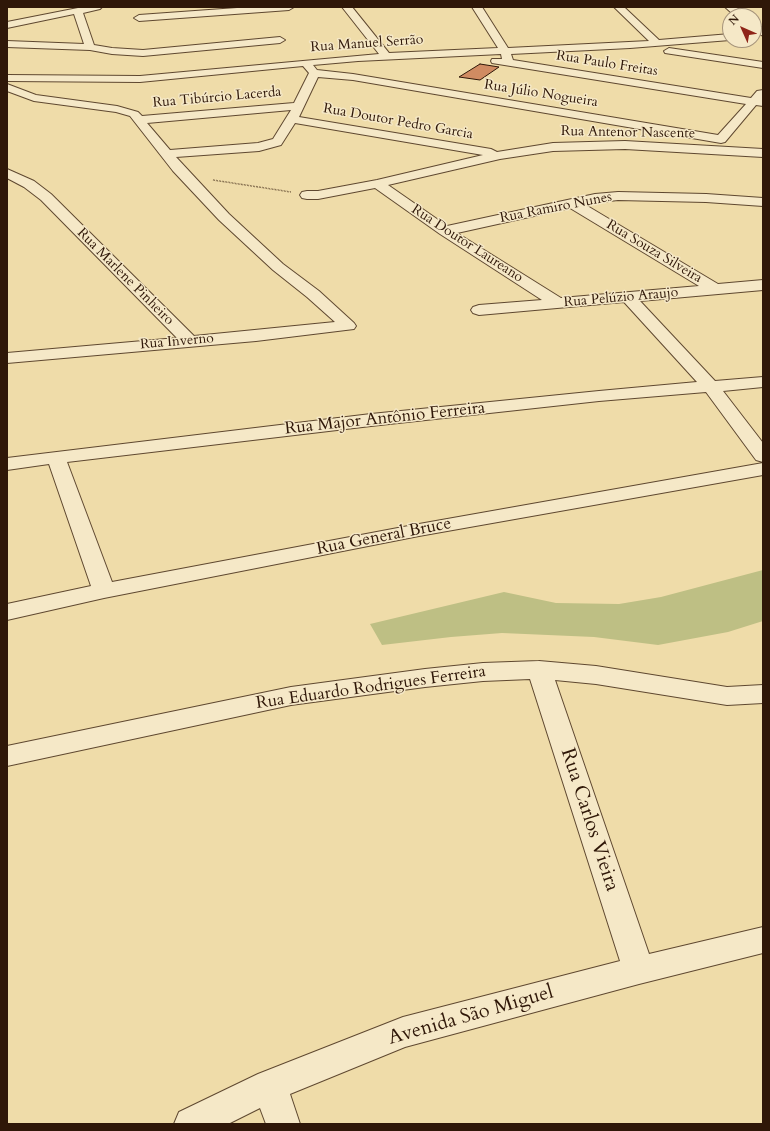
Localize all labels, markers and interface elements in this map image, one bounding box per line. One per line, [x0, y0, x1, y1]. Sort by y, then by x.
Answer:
north arrow [722, 8, 762, 48]
text: N [725, 11, 743, 29]
street label: Rua Manuel Serrão [310, 32, 424, 56]
street label: Rua Paulo Freitas [555, 48, 659, 80]
street label: Rua Júlio Nogueira [483, 77, 599, 111]
street label: Rua Tibúrcio Lacerda [152, 84, 282, 112]
street label: Rua Doutor Pedro Garcia [322, 101, 474, 143]
street label: Rua Antenor Nascente [561, 123, 695, 143]
street label: Rua Ramiro Nunes [499, 189, 613, 227]
street label: Rua Doutor Laureano [408, 202, 526, 286]
street label: Rua Souza Silveira [603, 217, 705, 287]
street label: Rua Marlene Pinheiro [73, 225, 177, 329]
street label: Rua Pelúzio Araujo [563, 285, 679, 311]
street label: Rua Inverno [139, 330, 215, 354]
street label: Rua Major Antônio Ferreira [284, 398, 486, 440]
street label: Rua General Bruce [315, 514, 453, 560]
street label: Rua Eduardo Rodrigues Ferreira [255, 662, 487, 714]
street label: Rua Carlos Vieira [555, 745, 623, 895]
street label: Avenida São Miguel [386, 981, 556, 1051]

